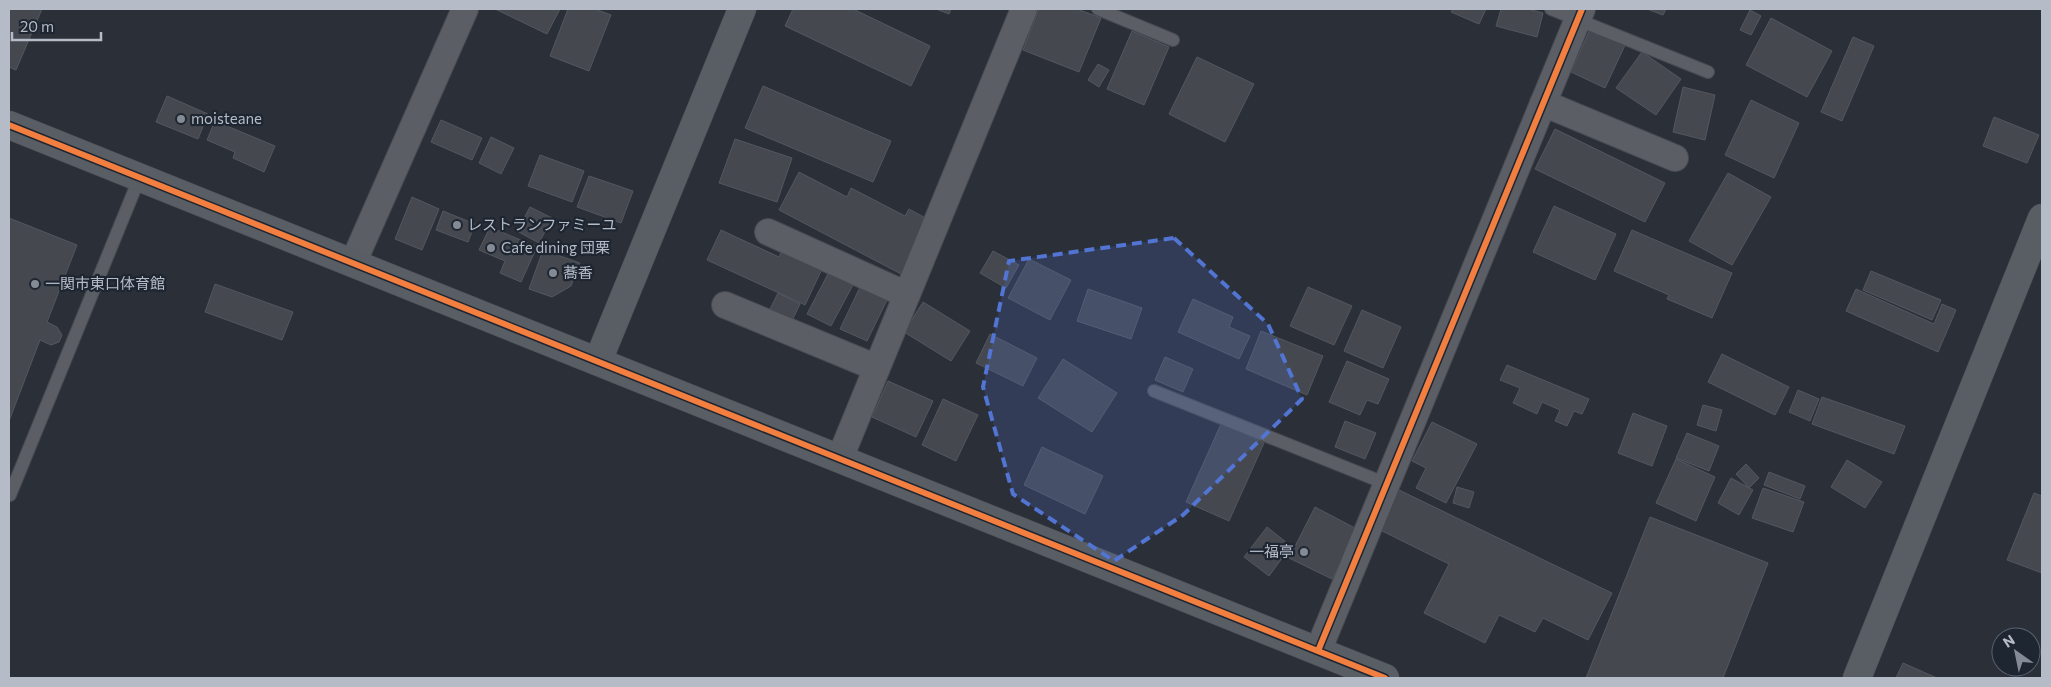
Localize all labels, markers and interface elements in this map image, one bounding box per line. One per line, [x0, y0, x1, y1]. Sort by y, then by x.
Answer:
scale bar [12, 10, 101, 42]
text: 20 m [20, 17, 54, 35]
place label: moisteane [191, 109, 262, 127]
marker: moisteane [175, 113, 187, 125]
place label: レストランファミーユ [467, 215, 617, 233]
marker: レストランファミーユ [451, 219, 463, 231]
place label: Cafe dining 団栗 [501, 238, 610, 256]
marker: Cafe dining 団栗 [485, 242, 497, 254]
place label: 蕎香 [563, 263, 593, 281]
marker: 蕎香 [547, 267, 559, 279]
place label: 一関市東口体育館 [45, 274, 165, 292]
marker: 一関市東口体育館 [29, 278, 41, 290]
place label: 一福亭 [1249, 542, 1294, 560]
marker: 一福亭 [1298, 546, 1310, 558]
north arrow [1991, 627, 2041, 677]
text: N [2000, 631, 2018, 651]

